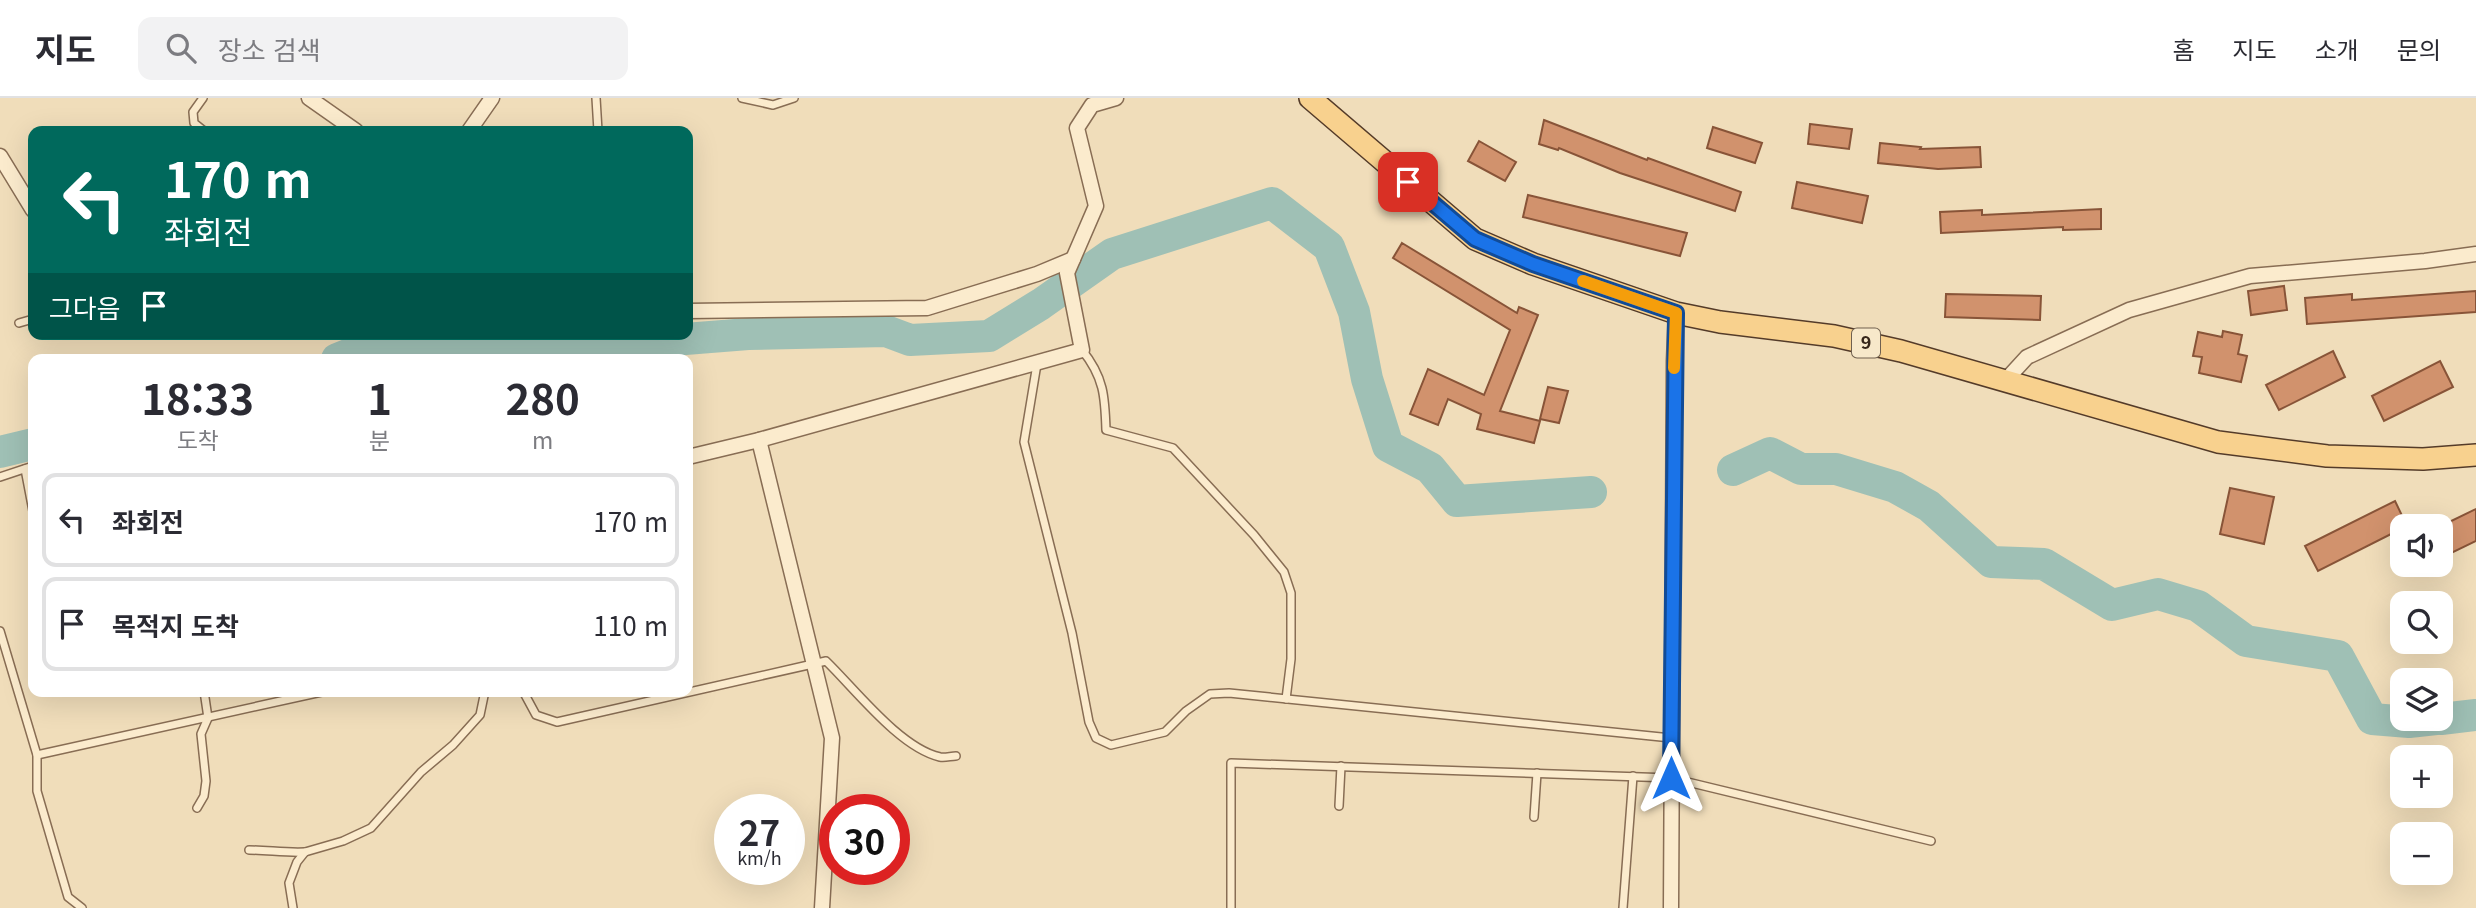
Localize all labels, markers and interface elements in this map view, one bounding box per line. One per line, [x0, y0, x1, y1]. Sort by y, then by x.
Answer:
search box [138, 17, 628, 80]
text: 지도 [35, 24, 96, 72]
icon: search [162, 29, 200, 67]
text: 장소 검색 [218, 30, 321, 67]
text: 홈 [2172, 31, 2194, 66]
text: 지도 [2232, 31, 2277, 66]
text: 소개 [2315, 31, 2359, 66]
text: 문의 [2397, 31, 2441, 66]
text: 170 m [164, 141, 312, 212]
pin [1378, 152, 1438, 212]
icon: left [49, 154, 140, 245]
icon: arrive [1389, 163, 1427, 201]
text: 좌회전 [164, 207, 252, 253]
icon: arrive [135, 287, 173, 325]
text: 그다음 [49, 288, 121, 325]
road number: 9 [1852, 328, 1880, 358]
text: 18:33 [141, 366, 254, 427]
text: 1 [367, 366, 392, 427]
text: 280 [505, 366, 580, 427]
text: 도착 [177, 422, 219, 456]
text: 분 [369, 422, 390, 456]
text: m [532, 422, 553, 456]
icon: left [53, 501, 91, 539]
text: 좌회전 [112, 502, 184, 539]
text: 170 m [593, 502, 668, 539]
map controls [2390, 514, 2453, 885]
button: sound [2390, 514, 2453, 577]
button: search [2390, 591, 2453, 654]
icon: arrive [53, 605, 91, 643]
text: 목적지 도착 [112, 606, 239, 643]
text: 110 m [593, 606, 668, 643]
button: layers [2390, 668, 2453, 731]
position arrow [1634, 741, 1708, 815]
button: + [2390, 745, 2453, 808]
speed limit sign: 30 [819, 794, 910, 885]
text: 27 [739, 805, 780, 856]
button: − [2390, 822, 2453, 885]
text: km/h [737, 844, 782, 870]

